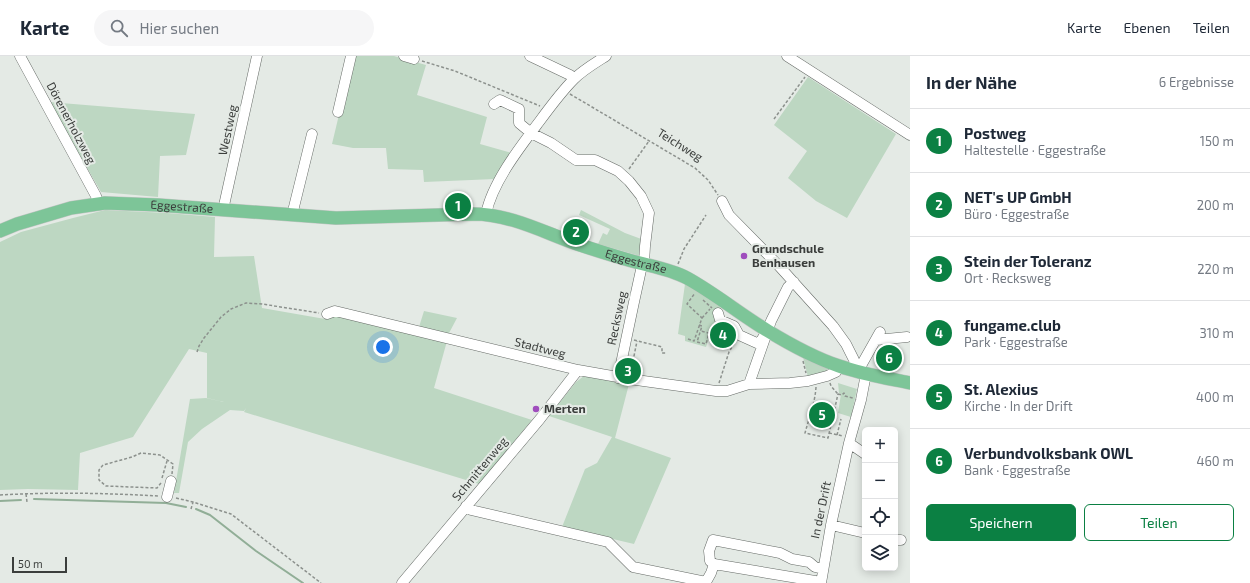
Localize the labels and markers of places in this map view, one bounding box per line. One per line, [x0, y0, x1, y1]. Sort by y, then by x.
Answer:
pin: 1 [445, 191, 471, 221]
pin: 2 [563, 217, 589, 247]
place label: Grundschule Benhausen [752, 241, 824, 269]
marker: Grundschule Benhausen [739, 251, 749, 261]
pin: 4 [710, 320, 736, 350]
pin: 6 [876, 343, 902, 373]
pin: 3 [615, 356, 641, 386]
pin: 5 [809, 400, 835, 430]
place label: Merten [544, 401, 586, 415]
marker: Merten [531, 404, 541, 414]

